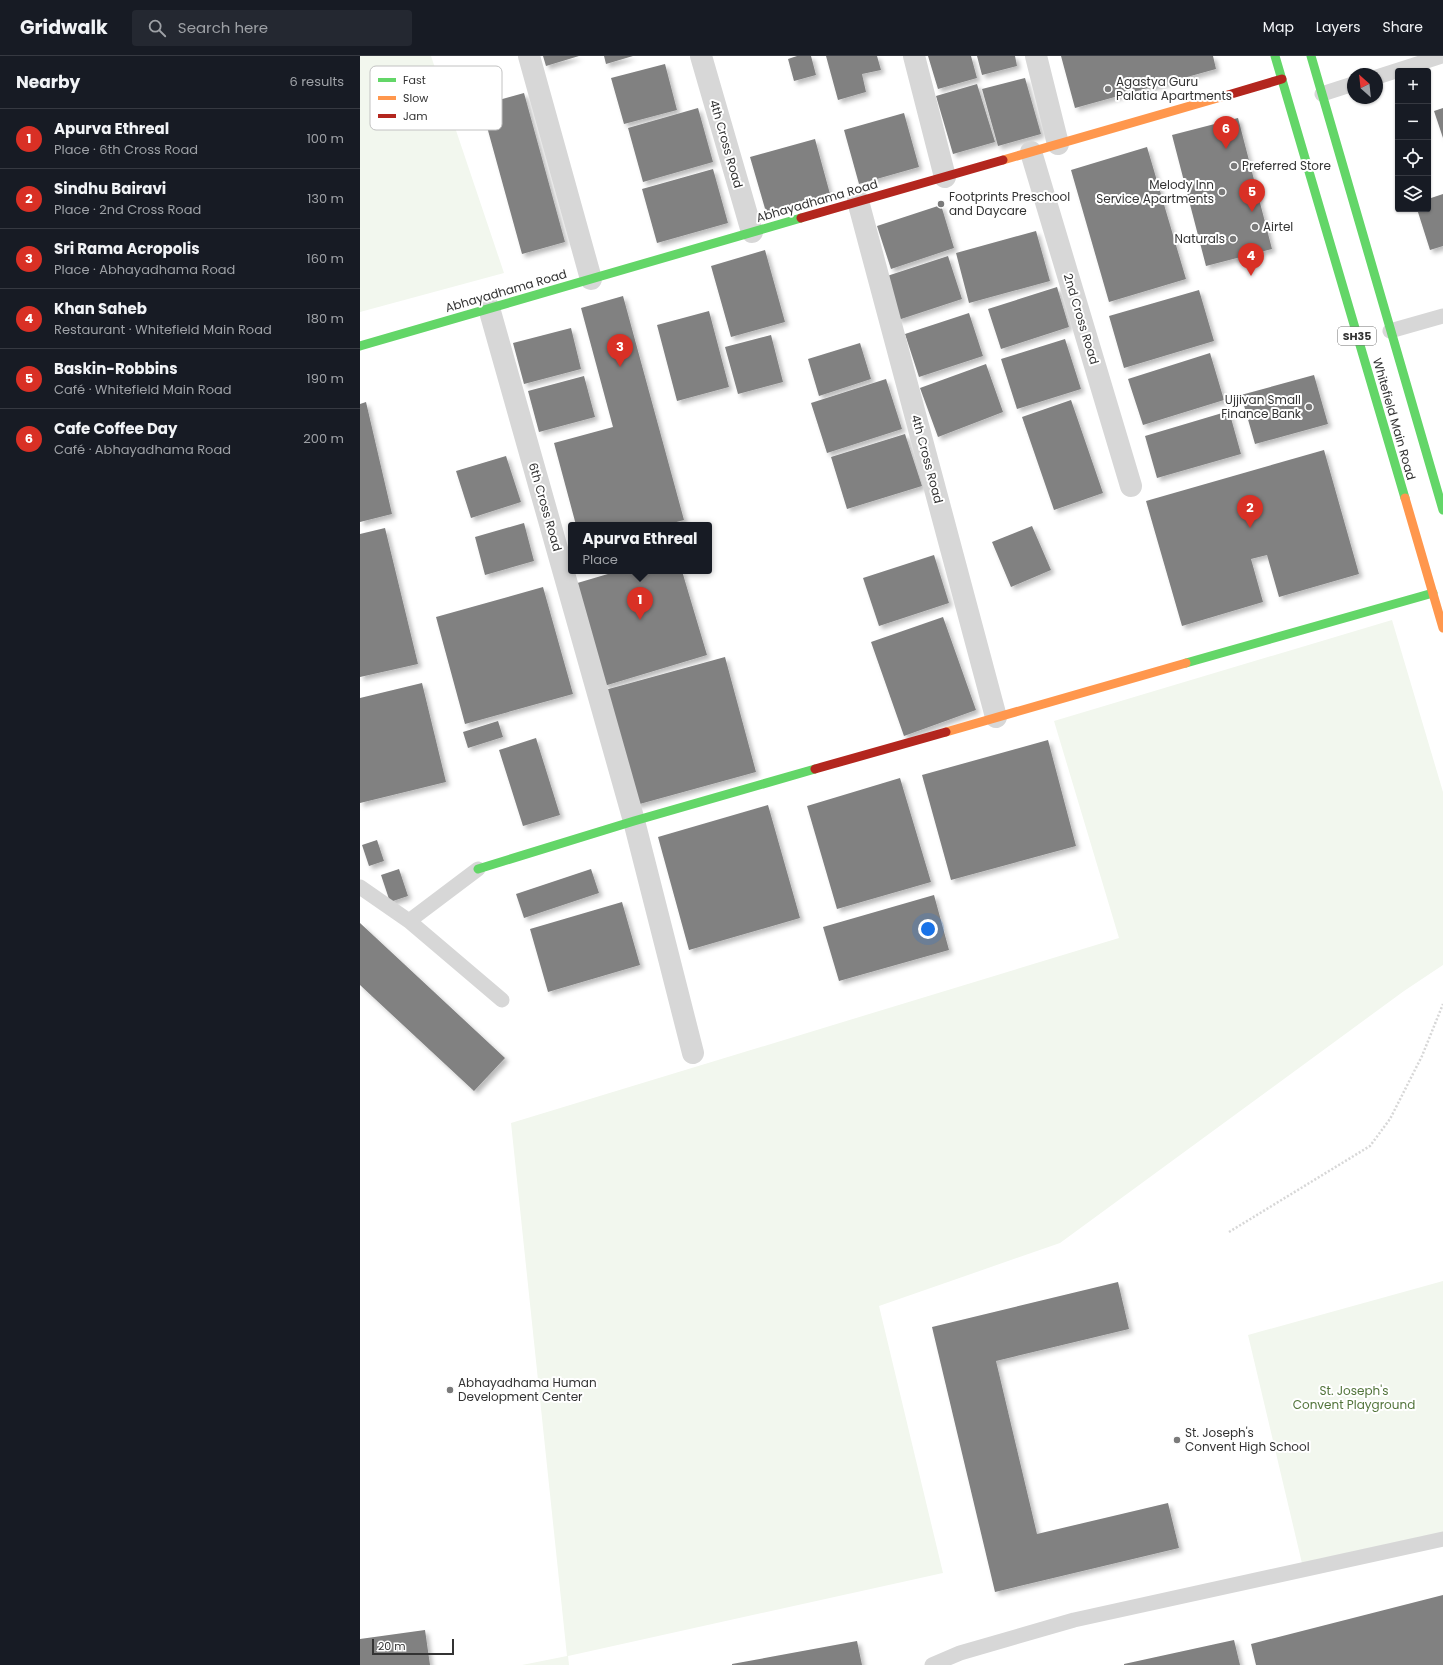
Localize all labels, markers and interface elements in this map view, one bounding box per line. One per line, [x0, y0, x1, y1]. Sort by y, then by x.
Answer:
search box [132, 10, 412, 46]
text: Gridwalk [20, 14, 108, 41]
icon: search [146, 17, 168, 39]
text: Search here [178, 17, 268, 38]
text: Map [1263, 17, 1294, 37]
text: Layers [1316, 17, 1360, 37]
text: Share [1382, 17, 1423, 37]
legend [370, 66, 502, 130]
north arrow [1347, 68, 1383, 104]
map controls [1395, 68, 1431, 212]
button: + [1395, 68, 1431, 104]
text: Nearby [16, 70, 80, 94]
text: 6 results [290, 72, 344, 91]
text: Fast [403, 72, 426, 88]
place label: Agastya Guru Palatia Apartments [1116, 73, 1232, 104]
marker: Agastya Guru Palatia Apartments [1103, 84, 1113, 94]
text: Slow [403, 90, 428, 106]
street label: 4th Cross Road [706, 98, 747, 190]
button: − [1395, 104, 1431, 140]
text: Jam [403, 108, 428, 124]
pin: 6 [1213, 116, 1239, 149]
text: Apurva Ethreal [54, 118, 169, 139]
text: 1 [27, 129, 31, 148]
text: 100 m [307, 129, 344, 148]
text: Place · 6th Cross Road [54, 140, 198, 159]
button: locate [1395, 140, 1431, 176]
place label: Preferred Store [1242, 157, 1331, 174]
marker: Preferred Store [1229, 161, 1239, 171]
street label: Abhayadhama Road [754, 175, 880, 226]
place label: Melody Inn Service Apartments [1096, 176, 1214, 207]
button: layers [1395, 176, 1431, 212]
text: Sindhu Bairavi [54, 178, 166, 199]
pin: 5 [1239, 179, 1265, 212]
marker: Melody Inn Service Apartments [1217, 187, 1227, 197]
place label: Footprints Preschool and Daycare [949, 188, 1070, 219]
text: 2 [25, 189, 33, 208]
text: 130 m [307, 189, 344, 208]
marker: Footprints Preschool and Daycare [936, 199, 946, 209]
text: Place · 2nd Cross Road [54, 200, 201, 219]
place label: Airtel [1263, 218, 1293, 235]
marker: Airtel [1250, 222, 1260, 232]
place label: Naturals [1175, 230, 1225, 247]
marker: Naturals [1228, 234, 1238, 244]
text: Sri Rama Acropolis [54, 238, 200, 259]
pin: 4 [1238, 243, 1264, 276]
text: 3 [25, 249, 33, 268]
text: 160 m [307, 249, 344, 268]
text: Place · Abhayadhama Road [54, 260, 235, 279]
street label: Abhayadhama Road [443, 265, 569, 316]
street label: 2nd Cross Road [1060, 271, 1103, 366]
text: Khan Saheb [54, 298, 147, 319]
text: 4 [25, 309, 33, 328]
text: 180 m [307, 309, 344, 328]
text: Restaurant · Whitefield Main Road [54, 320, 272, 339]
road number: SH35 [1338, 327, 1376, 345]
pin: 3 [607, 334, 633, 367]
street label: Whitefield Main Road [1369, 356, 1420, 482]
text: Baskin-Robbins [54, 358, 178, 379]
text: 5 [25, 369, 33, 388]
text: 190 m [307, 369, 344, 388]
text: Café · Whitefield Main Road [54, 380, 232, 399]
place label: Ujjivan Small Finance Bank [1221, 391, 1302, 422]
marker: Ujjivan Small Finance Bank [1304, 402, 1314, 412]
street label: 4th Cross Road [907, 413, 947, 505]
text: Cafe Coffee Day [54, 418, 177, 439]
text: 6 [25, 429, 33, 448]
text: 200 m [303, 429, 344, 448]
text: Café · Abhayadhama Road [54, 440, 231, 459]
street label: 6th Cross Road [525, 461, 566, 553]
pin: 2 [1237, 495, 1263, 528]
popup [568, 522, 712, 574]
text: Apurva Ethreal [582, 528, 698, 549]
text: Place [582, 550, 618, 569]
pin: 1 [627, 587, 653, 620]
your location [918, 919, 938, 939]
place label: Abhayadhama Human Development Center [458, 1374, 597, 1405]
park label: St. Joseph's Convent Playground [1293, 1382, 1415, 1413]
marker: Abhayadhama Human Development Center [445, 1385, 455, 1395]
place label: St. Joseph's Convent High School [1185, 1424, 1310, 1455]
marker: St. Joseph's Convent High School [1172, 1435, 1182, 1445]
scale bar [372, 1637, 454, 1656]
text: 20 m [378, 1638, 406, 1654]

